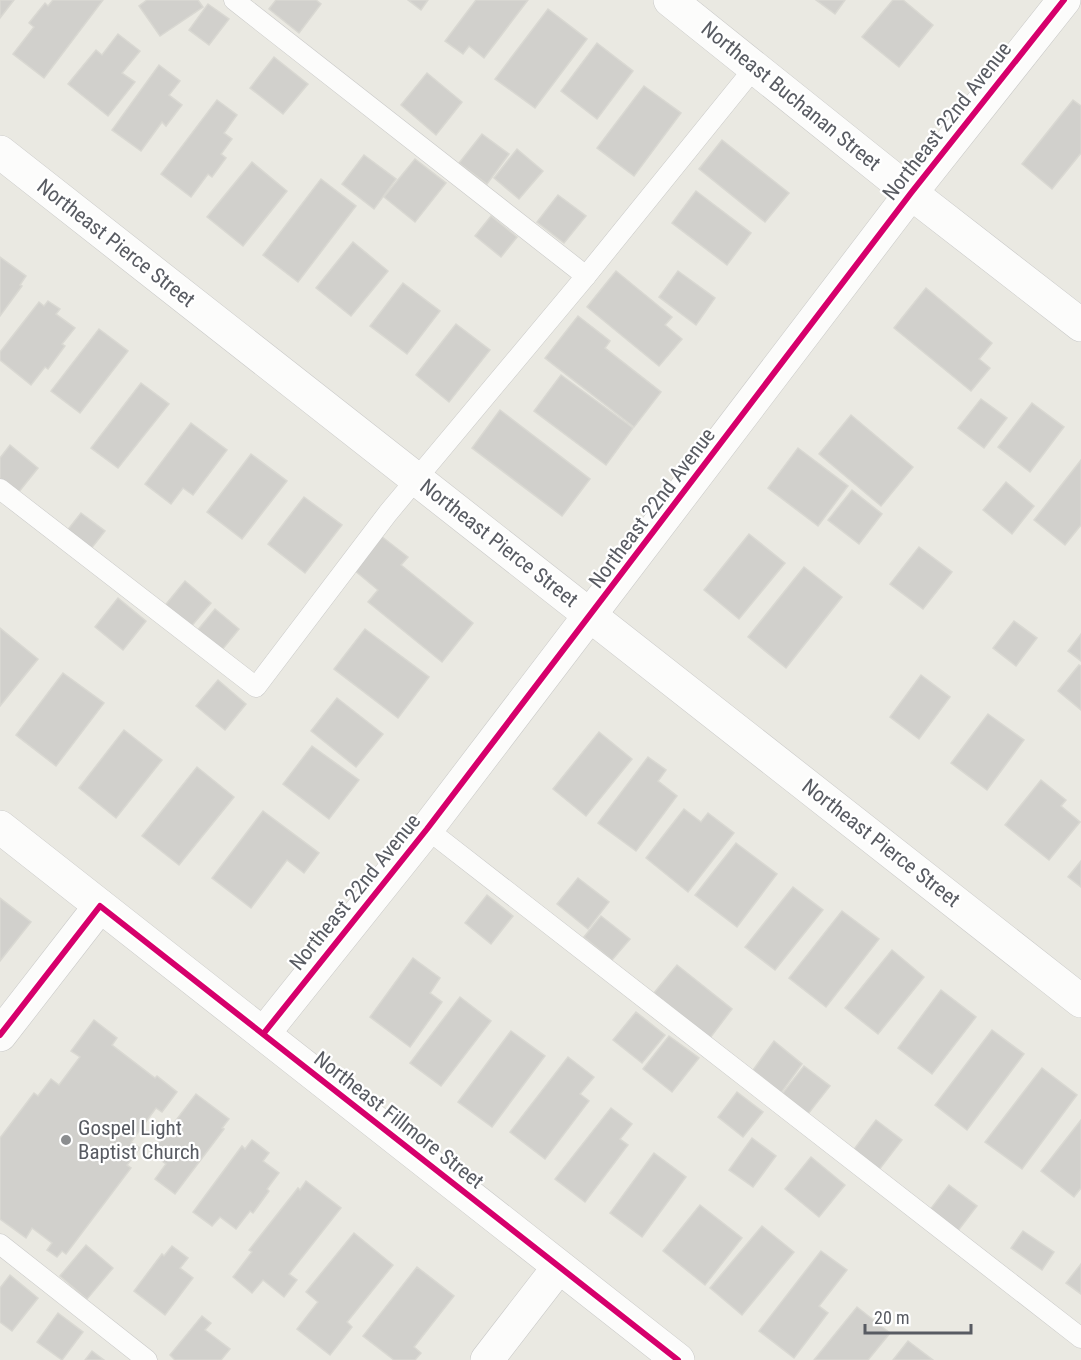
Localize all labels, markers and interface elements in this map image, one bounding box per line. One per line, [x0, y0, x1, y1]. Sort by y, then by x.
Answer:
street label: Northeast Buchanan Street [697, 16, 885, 176]
street label: Northeast 22nd Avenue [878, 37, 1016, 205]
street label: Northeast Pierce Street [32, 174, 200, 312]
street label: Northeast 22nd Avenue [584, 423, 720, 593]
street label: Northeast Pierce Street [415, 474, 583, 612]
street label: Northeast Pierce Street [797, 774, 965, 912]
street label: Northeast 22nd Avenue [285, 809, 425, 975]
street label: Northeast Fillmore Street [310, 1046, 488, 1194]
place label: Gospel Light Baptist Church [78, 1116, 200, 1164]
marker: Gospel Light Baptist Church [59, 1133, 73, 1147]
scale bar [865, 1297, 972, 1335]
text: 20 m [874, 1307, 909, 1328]

